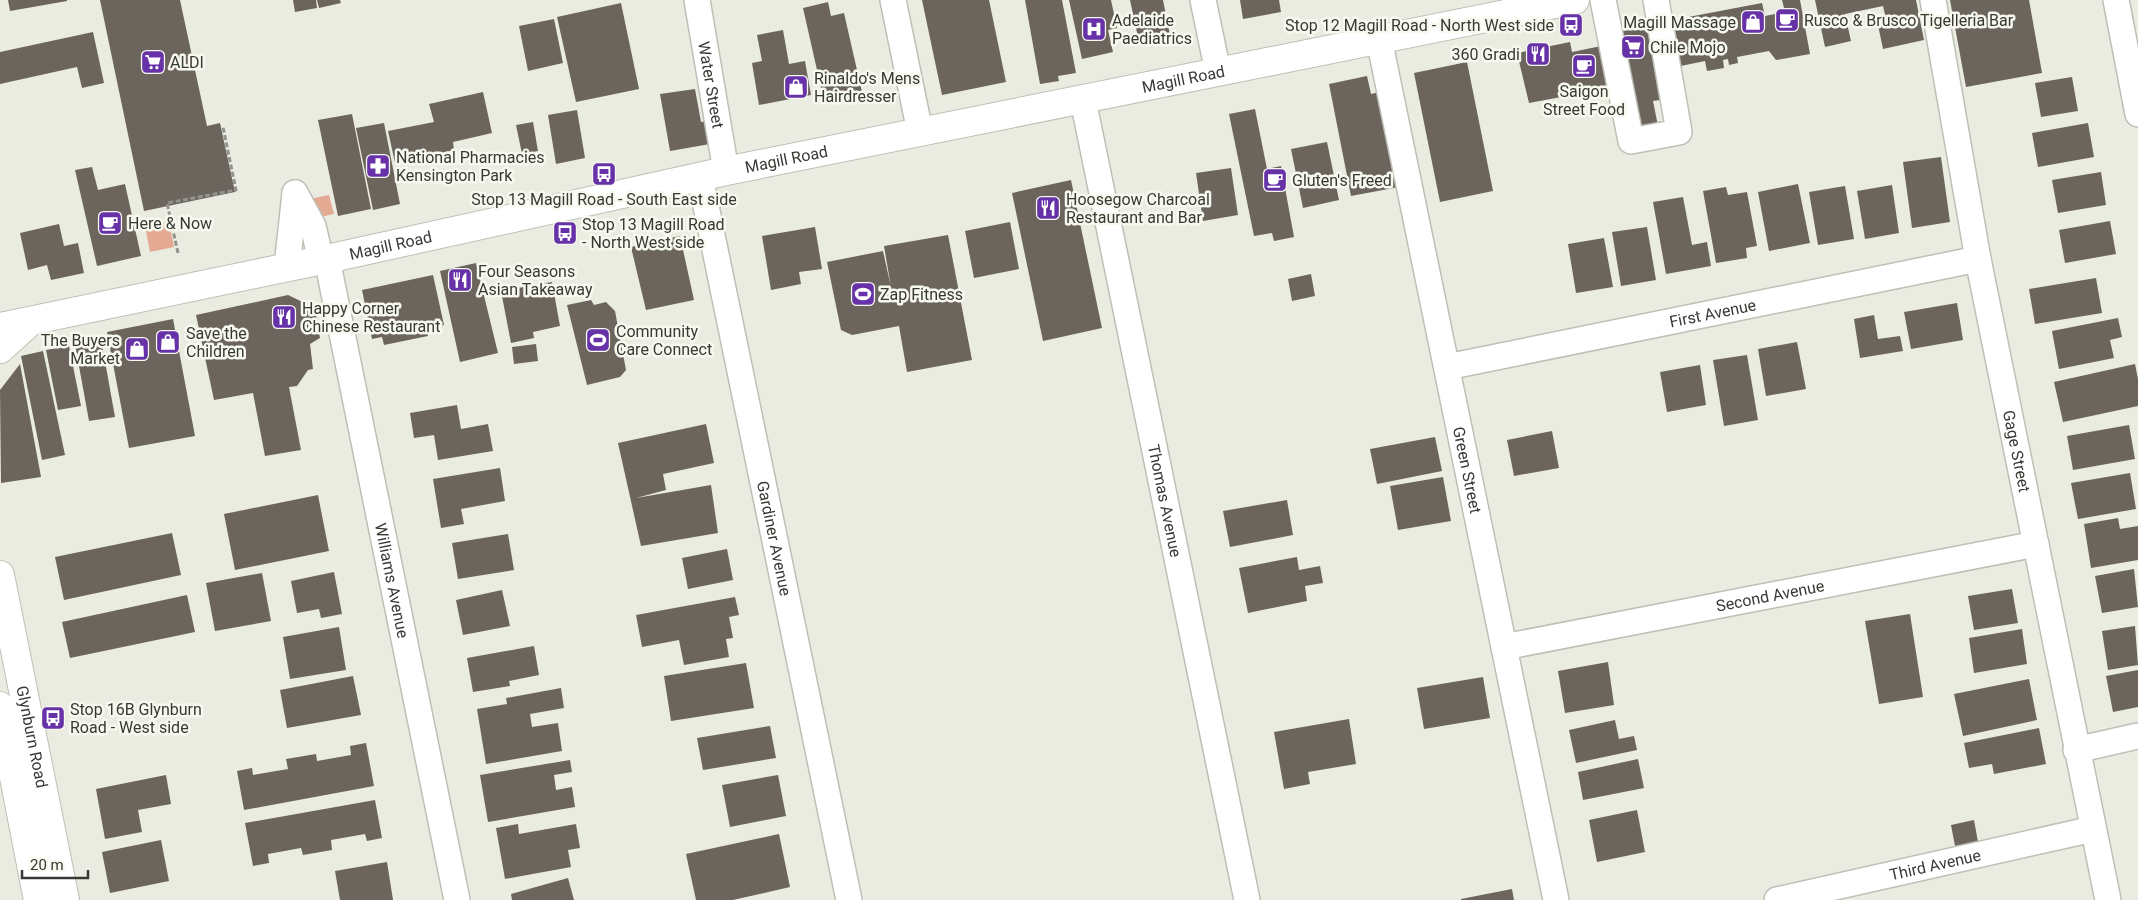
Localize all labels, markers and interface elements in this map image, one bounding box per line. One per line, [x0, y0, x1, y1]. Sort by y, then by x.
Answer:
cafe icon: Rusco & Brusco Tigelleria Bar [1774, 7, 1800, 33]
shop icon: Magill Massage [1740, 9, 1766, 35]
place label: Adelaide Paediatrics [1112, 11, 1192, 48]
place label: Rusco & Brusco Tigelleria Bar [1804, 11, 2014, 30]
bus stop icon: Stop 12 Magill Road - North West side [1558, 12, 1584, 38]
place label: Magill Massage [1623, 13, 1736, 32]
hospital icon: Adelaide Paediatrics [1081, 16, 1107, 42]
place label: Stop 12 Magill Road - North West side [1285, 16, 1554, 35]
supermarket icon: Chile Mojo [1620, 34, 1646, 60]
place label: Chile Mojo [1650, 38, 1726, 57]
street label: Water Street [695, 40, 728, 130]
restaurant icon: 360 Gradi [1525, 41, 1551, 67]
place label: 360 Gradi [1451, 45, 1520, 64]
supermarket icon: ALDI [140, 49, 166, 75]
place label: ALDI [170, 53, 204, 72]
cafe icon: Saigon Street Food [1571, 53, 1597, 79]
street label: Magill Road [1140, 61, 1226, 97]
place label: Rinaldo's Mens Hairdresser [814, 69, 920, 106]
shop icon: Rinaldo's Mens Hairdresser [783, 74, 809, 100]
place label: Saigon Street Food [1543, 82, 1625, 119]
street label: Magill Road [743, 141, 829, 176]
place label: National Pharmacies Kensington Park [396, 148, 545, 185]
pharmacy icon: National Pharmacies Kensington Park [365, 153, 391, 179]
bus stop icon: Stop 13 Magill Road - South East side [591, 161, 617, 187]
cafe icon: Gluten's Freed [1262, 167, 1288, 193]
place label: Gluten's Freed [1292, 171, 1392, 190]
place label: Stop 13 Magill Road - South East side [471, 190, 737, 209]
place label: Hoosegow Charcoal Restaurant and Bar [1066, 190, 1210, 227]
restaurant icon: Hoosegow Charcoal Restaurant and Bar [1035, 195, 1061, 221]
cafe icon: Here & Now [97, 210, 123, 236]
place label: Here & Now [128, 214, 212, 233]
place label: Stop 13 Magill Road - North West side [582, 215, 725, 252]
bus stop icon: Stop 13 Magill Road - North West side [552, 220, 578, 246]
street label: Magill Road [347, 227, 434, 263]
place label: Four Seasons Asian Takeaway [478, 262, 593, 299]
restaurant icon: Four Seasons Asian Takeaway [447, 267, 473, 293]
sports icon: Zap Fitness [850, 281, 876, 307]
place label: Zap Fitness [880, 285, 963, 304]
street label: First Avenue [1668, 295, 1758, 331]
place label: Happy Corner Chinese Restaurant [302, 299, 440, 336]
restaurant icon: Happy Corner Chinese Restaurant [271, 304, 297, 330]
place label: Community Care Connect [616, 322, 712, 359]
place label: Save the Children [186, 324, 247, 361]
sports icon: Community Care Connect [585, 327, 611, 353]
shop icon: Save the Children [155, 329, 181, 355]
place label: The Buyers Market [41, 331, 120, 368]
shop icon: The Buyers Market [124, 336, 150, 362]
street label: Gage Street [1999, 409, 2035, 494]
street label: Green Street [1449, 425, 1486, 515]
street label: Thomas Avenue [1144, 443, 1186, 559]
street label: Gardiner Avenue [753, 479, 796, 598]
street label: Williams Avenue [371, 521, 413, 640]
street label: Second Avenue [1714, 576, 1826, 615]
street label: Glynburn Road [13, 684, 52, 790]
place label: Stop 16B Glynburn Road - West side [70, 700, 202, 737]
bus stop icon: Stop 16B Glynburn Road - West side [40, 705, 66, 731]
street label: Third Avenue [1888, 845, 1982, 884]
scale bar [22, 848, 89, 880]
text: 20 m [30, 856, 64, 874]

